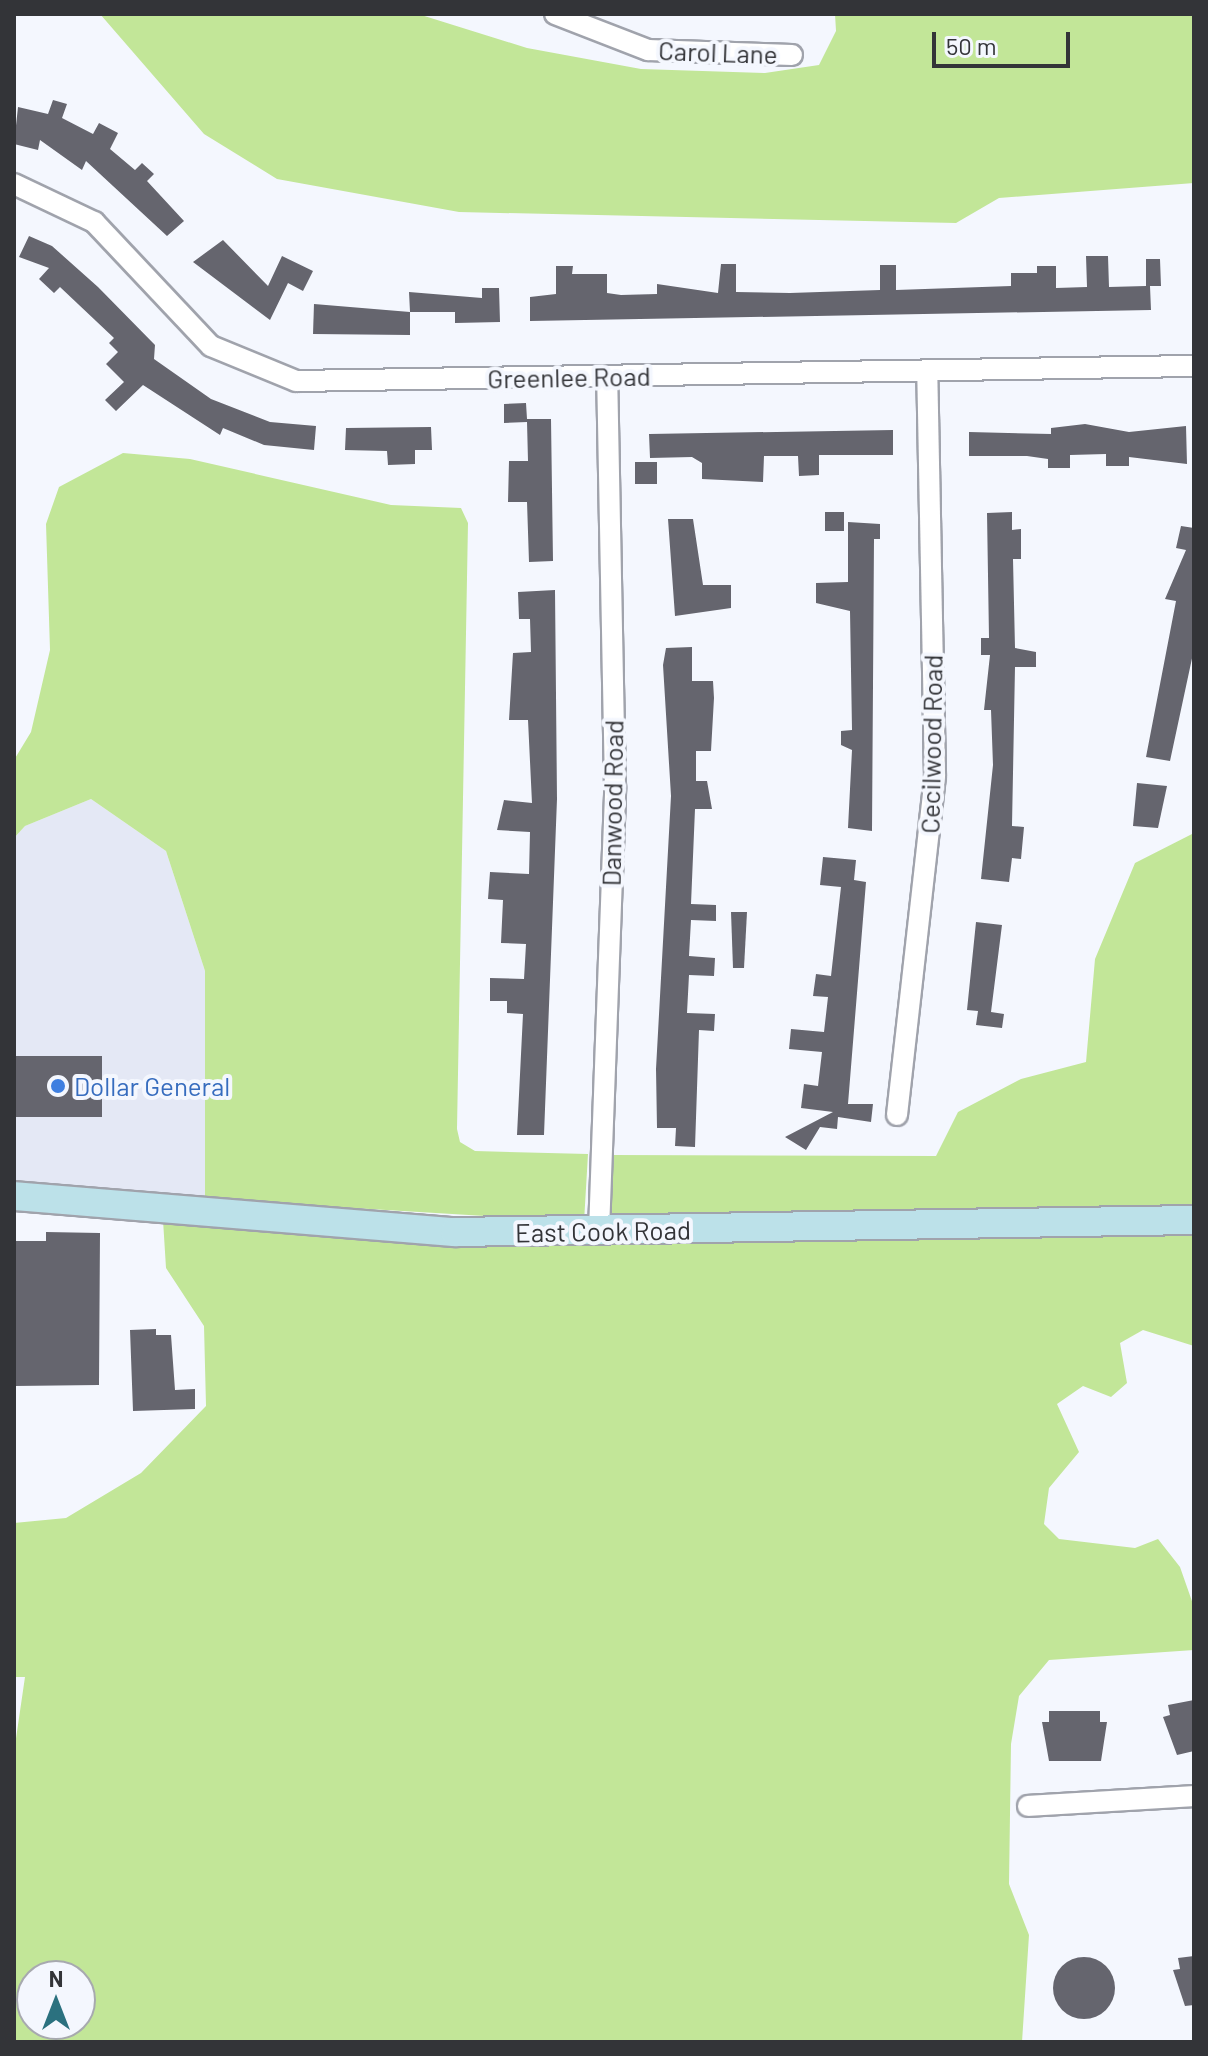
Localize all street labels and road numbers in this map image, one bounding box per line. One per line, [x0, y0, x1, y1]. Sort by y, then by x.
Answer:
street label: Carol Lane [658, 34, 778, 70]
street label: Greenlee Road [487, 360, 651, 394]
street label: Cecilwood Road [914, 654, 948, 834]
street label: Danwood Road [595, 719, 629, 887]
street label: East Cook Road [515, 1214, 691, 1248]

